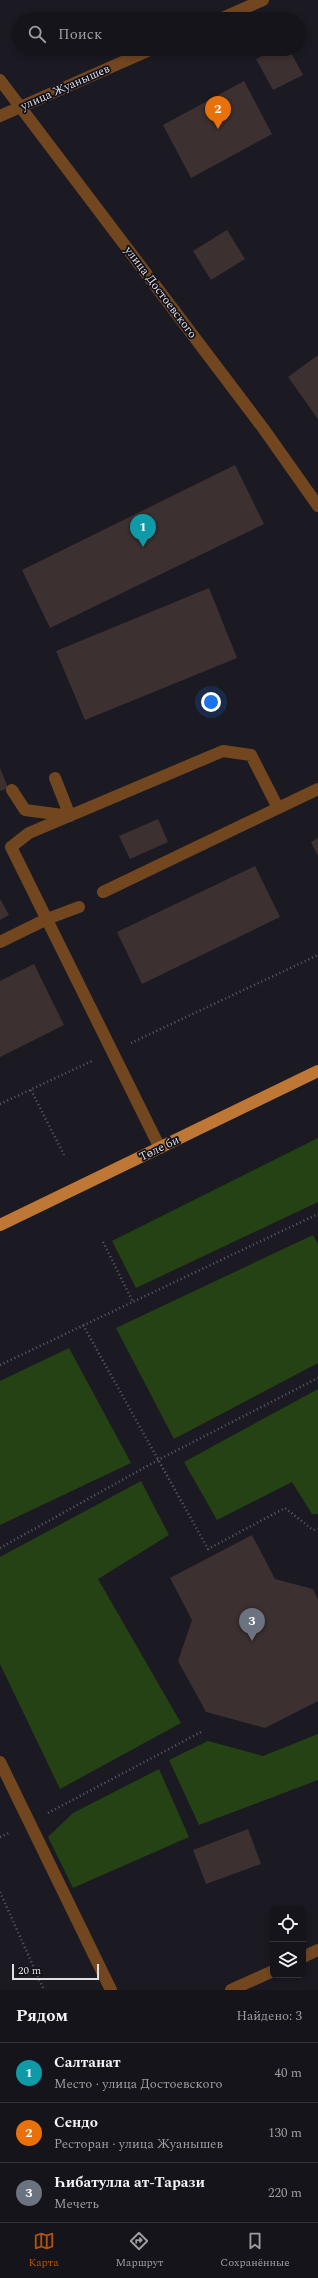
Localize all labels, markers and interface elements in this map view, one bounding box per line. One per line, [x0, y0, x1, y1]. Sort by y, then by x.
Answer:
search box [12, 12, 306, 56]
icon: search [26, 23, 48, 45]
text: Поиск [58, 23, 102, 46]
street label: улица Жуанышев [17, 59, 113, 116]
pin: 2 [205, 96, 231, 129]
street label: улица Достоевского [119, 241, 202, 342]
pin: 1 [130, 514, 156, 547]
your location [201, 692, 221, 712]
street label: Төле би [136, 1131, 183, 1166]
pin: 3 [239, 1608, 265, 1641]
map controls [270, 1906, 306, 1978]
button: locate [270, 1906, 306, 1942]
button: layers [270, 1942, 306, 1978]
scale bar [12, 1962, 99, 1981]
text: 20 m [18, 1962, 41, 1979]
text: Рядом [16, 2003, 68, 2029]
text: Найдено: 3 [236, 2006, 302, 2026]
text: Салтанат [54, 2051, 121, 2074]
text: 1 [25, 2063, 33, 2083]
text: 40 m [275, 2063, 302, 2083]
text: Место · улица Достоевского [54, 2074, 223, 2094]
text: Сендо [54, 2111, 98, 2134]
text: 2 [25, 2123, 33, 2143]
text: 130 m [268, 2123, 302, 2143]
text: Ресторан · улица Жуанышев [54, 2134, 223, 2154]
text: Һибатулла ат-Тарази [54, 2171, 205, 2194]
text: 3 [25, 2183, 33, 2203]
text: 220 m [268, 2183, 302, 2203]
text: Мечеть [54, 2194, 99, 2214]
tab: Карта [28, 2230, 59, 2271]
tab: Маршрут [115, 2230, 163, 2271]
tab: Сохранённые [220, 2230, 290, 2271]

